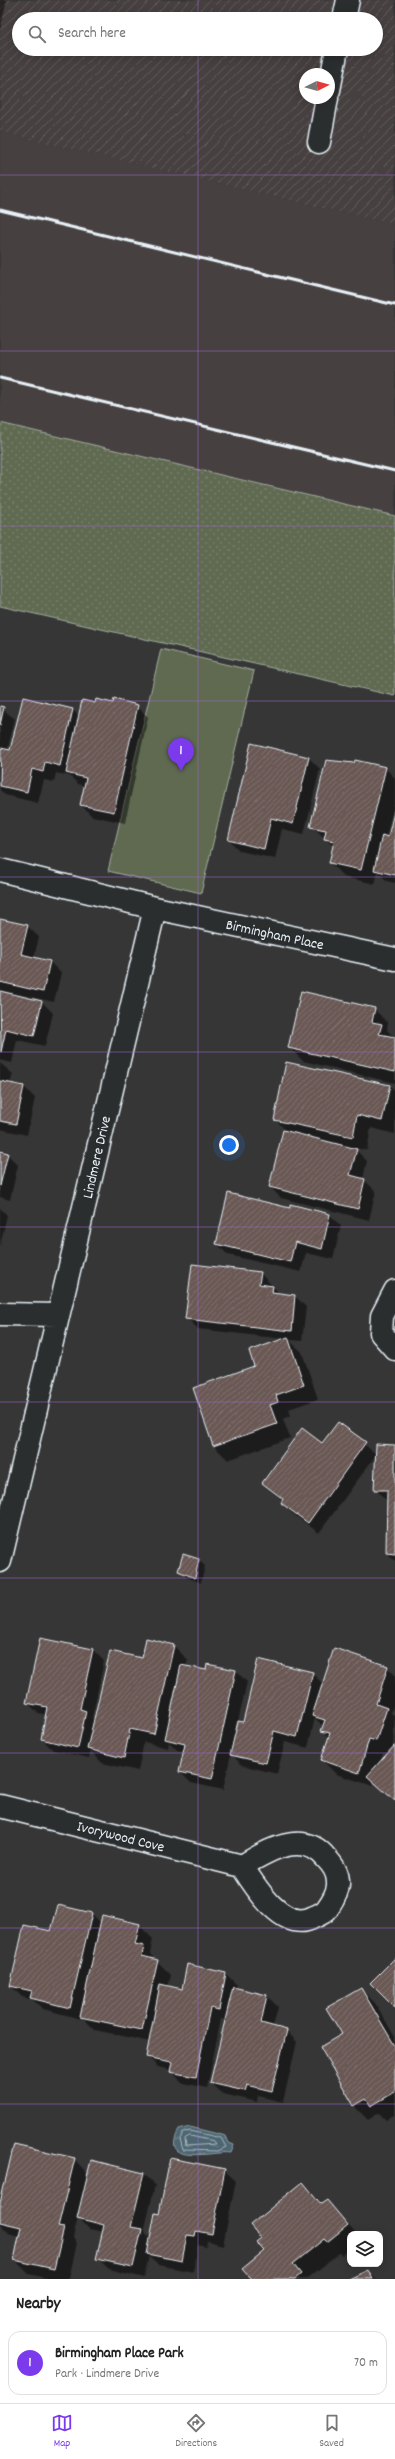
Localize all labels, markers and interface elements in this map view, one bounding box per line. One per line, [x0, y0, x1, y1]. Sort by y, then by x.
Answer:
search box [12, 12, 383, 56]
icon: search [26, 23, 48, 45]
text: Search here [58, 23, 126, 45]
north arrow [299, 68, 335, 104]
pin: 1 [168, 738, 194, 771]
street label: Birmingham Place [224, 915, 326, 957]
street label: Lindmere Drive [78, 1114, 118, 1201]
your location [219, 1135, 239, 1155]
street label: Ivorywood Cove [74, 1816, 167, 1860]
map controls [347, 2231, 383, 2267]
button: layers [347, 2231, 383, 2267]
text: Nearby [16, 2293, 60, 2317]
text: Birmingham Place Park [55, 2343, 184, 2365]
text: 1 [29, 2354, 31, 2373]
text: 70 m [354, 2354, 378, 2373]
text: Park · Lindmere Drive [55, 2365, 159, 2384]
tab: Map [51, 2412, 73, 2452]
tab: Directions [175, 2412, 217, 2452]
tab: Saved [319, 2412, 344, 2452]

